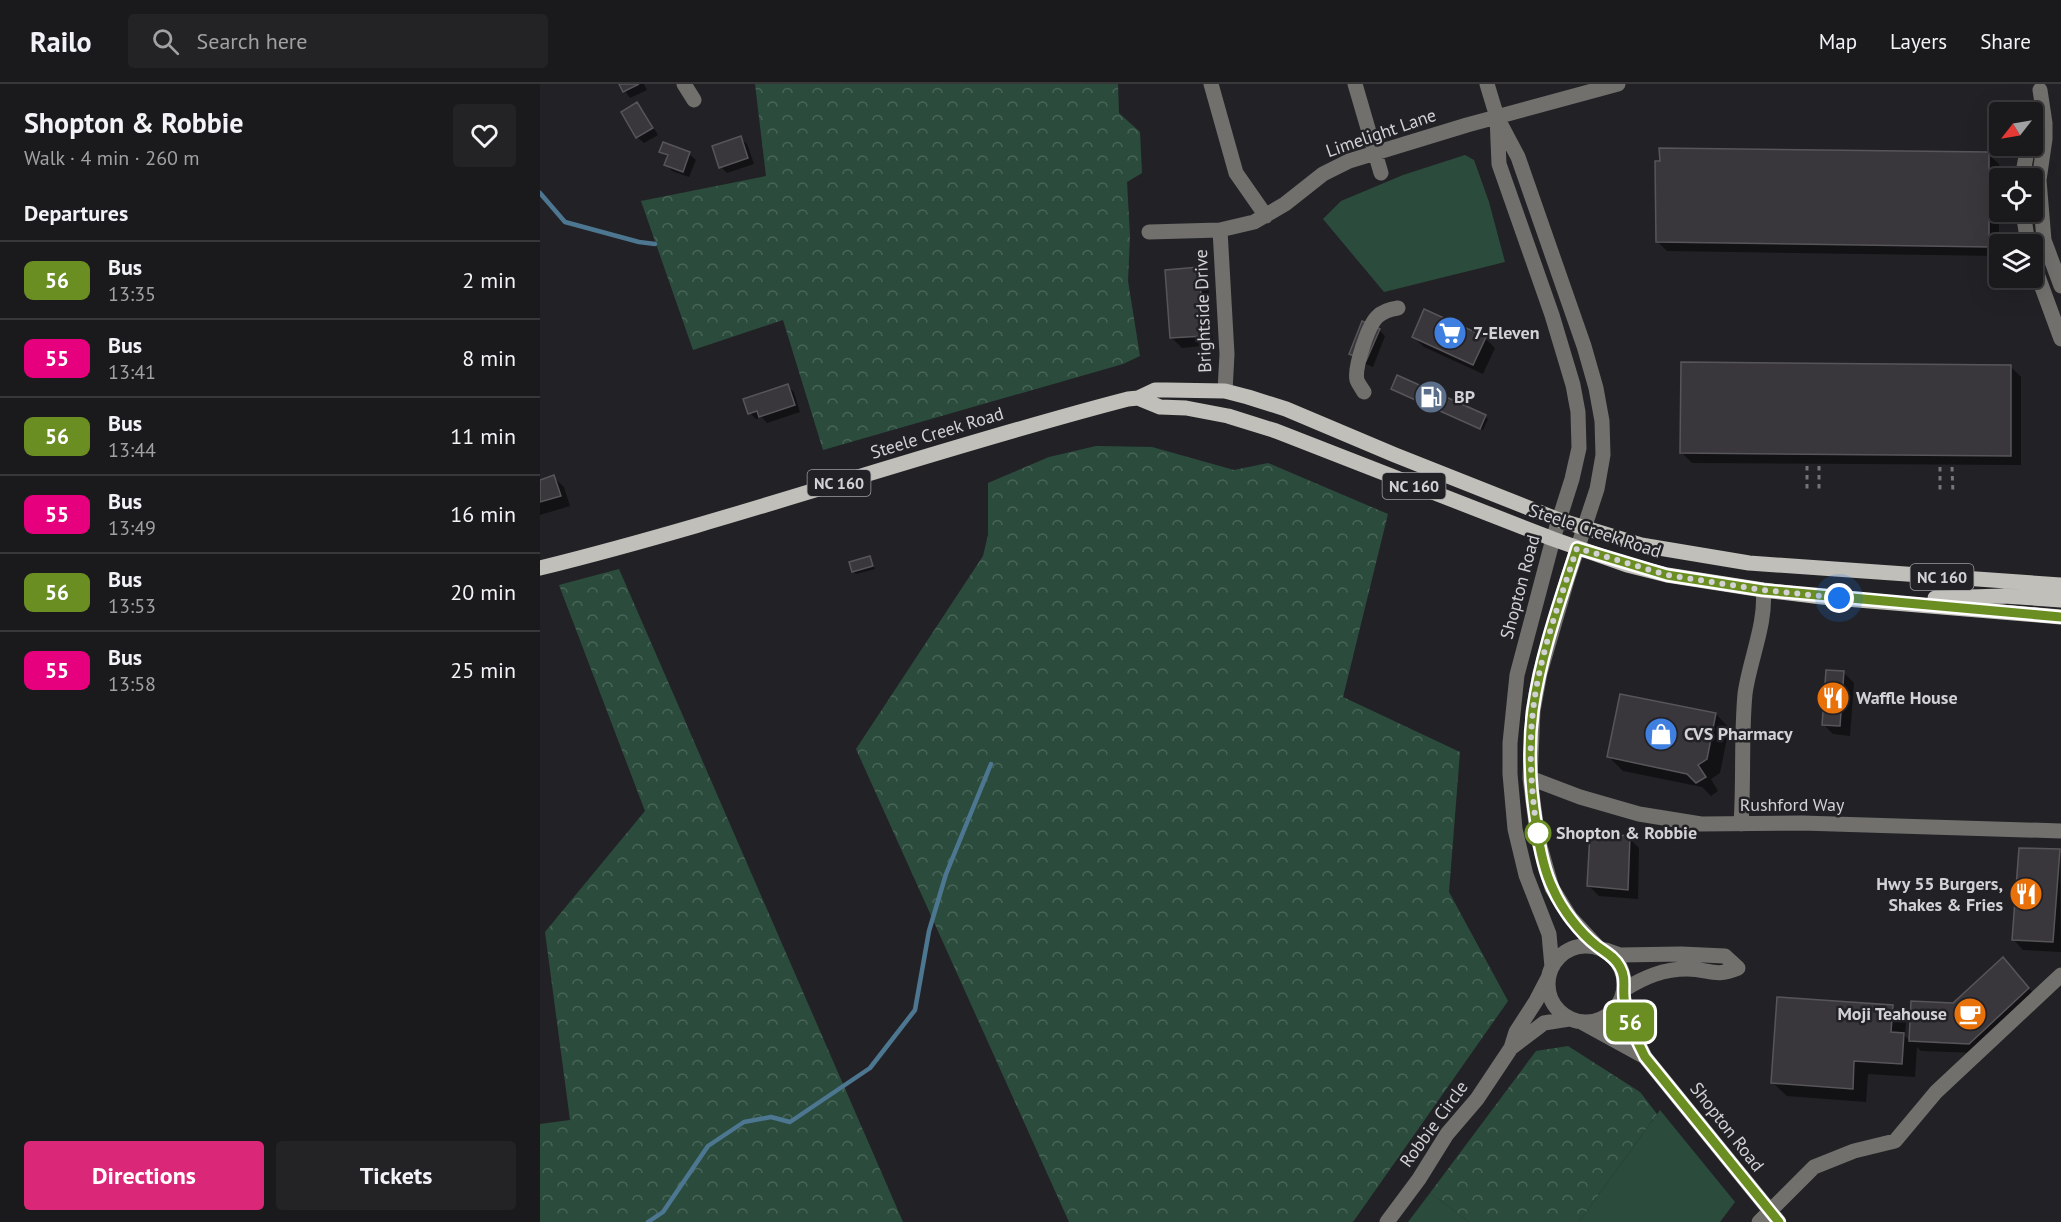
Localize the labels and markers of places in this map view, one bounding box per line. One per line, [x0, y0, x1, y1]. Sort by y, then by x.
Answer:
supermarket icon: 7-Eleven [1432, 315, 1468, 351]
place label: 7-Eleven [1473, 321, 1540, 344]
fuel station icon: BP [1413, 379, 1449, 415]
place label: BP [1454, 385, 1475, 408]
restaurant icon: Waffle House [1815, 680, 1851, 716]
place label: Waffle House [1856, 686, 1958, 709]
shop icon: CVS Pharmacy [1643, 716, 1679, 752]
place label: CVS Pharmacy [1684, 722, 1793, 745]
marker: Shopton & Robbie [1525, 820, 1551, 846]
place label: Shopton & Robbie [1556, 821, 1697, 844]
place label: Hwy 55 Burgers, Shakes & Fries [1876, 872, 2003, 916]
restaurant icon: Hwy 55 Burgers, Shakes & Fries [2008, 876, 2044, 912]
cafe icon: Moji Teahouse [1952, 996, 1988, 1032]
place label: Moji Teahouse [1837, 1002, 1947, 1025]

